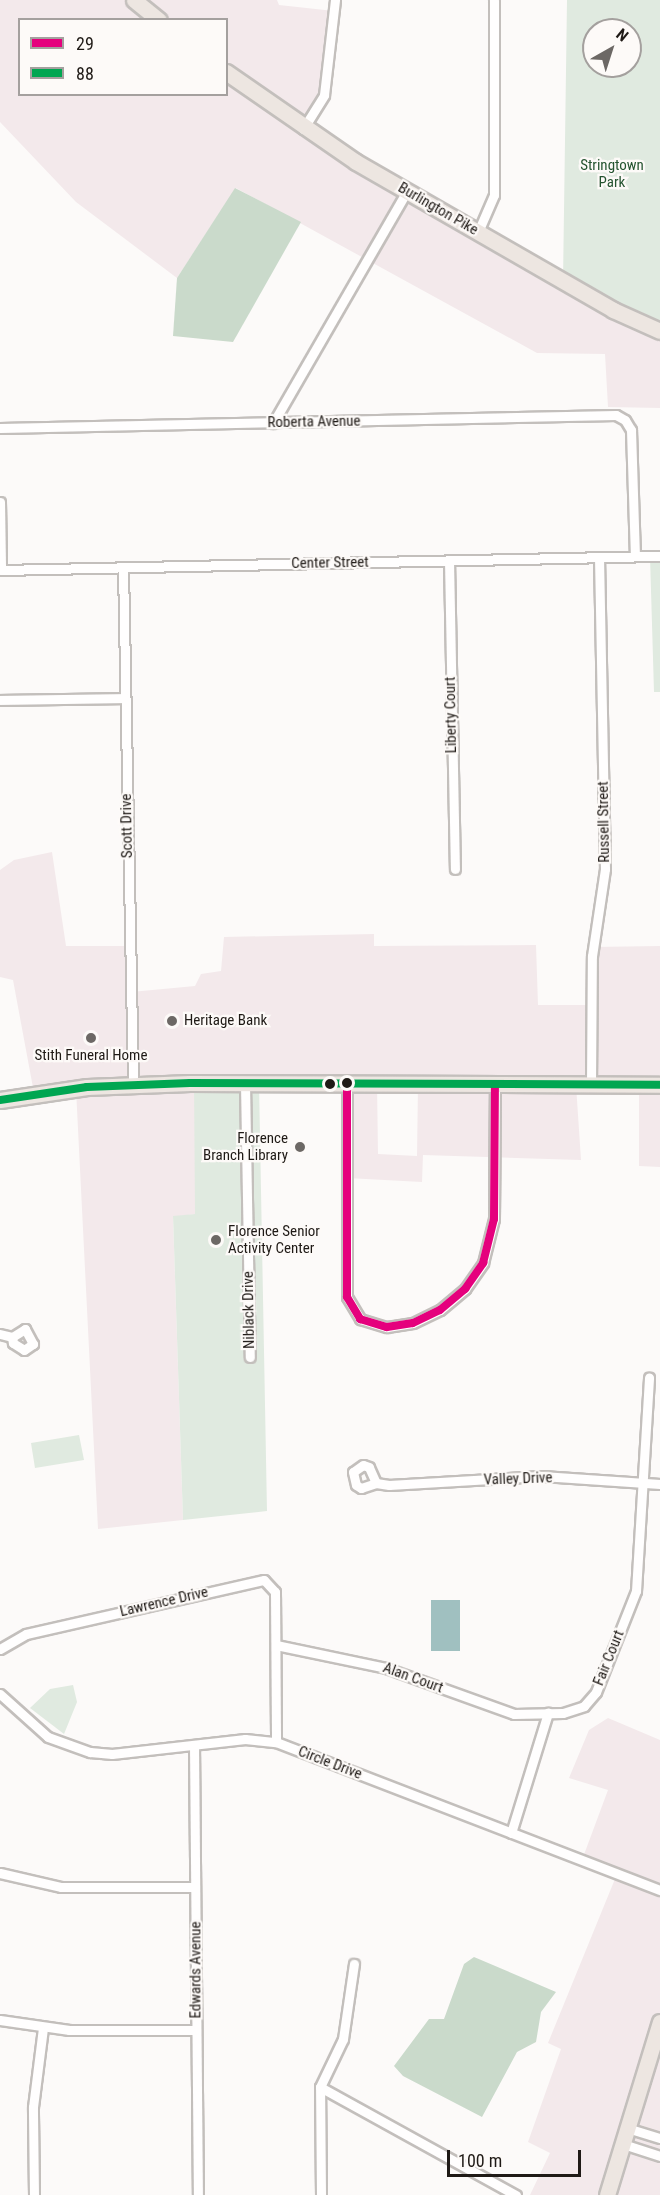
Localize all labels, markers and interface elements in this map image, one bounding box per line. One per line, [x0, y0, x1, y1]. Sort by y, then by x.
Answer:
legend [18, 18, 228, 96]
north arrow [582, 18, 642, 78]
text: N [613, 25, 632, 46]
text: 29 [76, 33, 94, 54]
text: 88 [76, 63, 94, 84]
park label: Stringtown Park [580, 156, 644, 191]
street label: Burlington Pike [395, 179, 481, 239]
street label: Roberta Avenue [267, 412, 361, 432]
street label: Center Street [291, 553, 369, 573]
street label: Liberty Court [441, 676, 461, 754]
street label: Russell Street [594, 781, 614, 863]
street label: Scott Drive [117, 794, 137, 858]
place label: Heritage Bank [184, 1012, 267, 1030]
marker: Heritage Bank [165, 1014, 179, 1028]
marker: Stith Funeral Home [84, 1031, 98, 1045]
place label: Stith Funeral Home [35, 1047, 147, 1065]
unlabelled marker [341, 1077, 353, 1089]
unlabelled marker [324, 1078, 336, 1090]
place label: Florence Branch Library [203, 1129, 288, 1164]
marker: Florence Branch Library [293, 1140, 307, 1154]
place label: Florence Senior Activity Center [228, 1222, 320, 1257]
marker: Florence Senior Activity Center [209, 1233, 223, 1247]
street label: Niblack Drive [239, 1271, 259, 1349]
street label: Valley Drive [483, 1469, 553, 1489]
street label: Lawrence Drive [118, 1583, 210, 1621]
street label: Fair Court [590, 1628, 628, 1688]
street label: Alan Court [380, 1659, 446, 1697]
street label: Circle Drive [295, 1743, 365, 1783]
street label: Edwards Avenue [187, 1921, 205, 2019]
scale bar [450, 2138, 584, 2176]
text: 100 m [458, 2150, 502, 2171]

